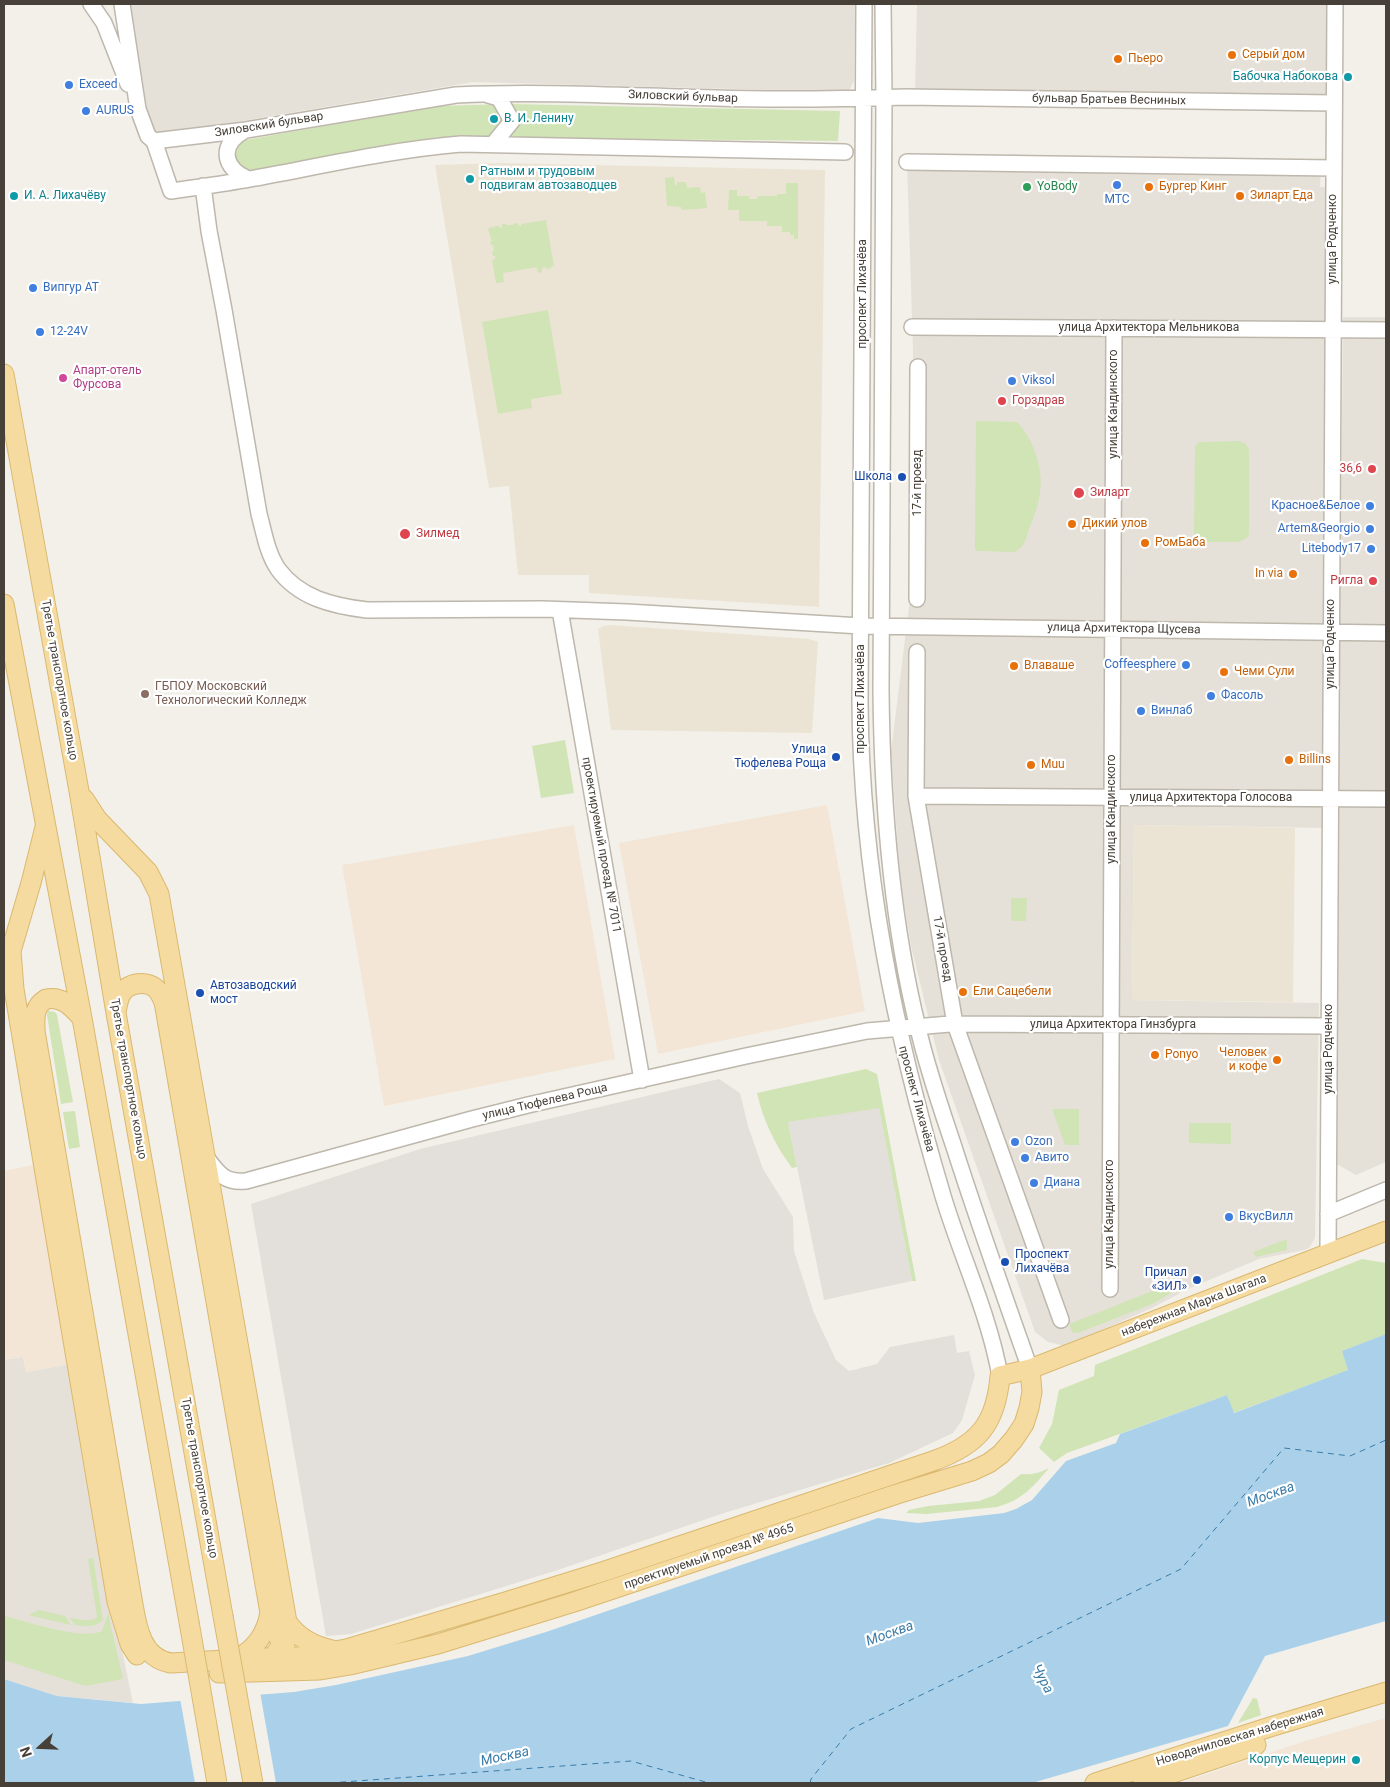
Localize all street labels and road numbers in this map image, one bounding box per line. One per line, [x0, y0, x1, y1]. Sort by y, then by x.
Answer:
street label: Зиловский бульвар [628, 88, 738, 106]
street label: бульвар Братьев Весниных [1032, 91, 1186, 109]
street label: Зиловский бульвар [214, 109, 324, 141]
street label: улица Родченко [1326, 194, 1340, 284]
street label: проспект Лихачёва [856, 239, 870, 349]
street label: улица Архитектора Мельникова [1059, 321, 1239, 335]
street label: улица Кандинского [1107, 349, 1121, 459]
street label: 17-й проезд [911, 450, 925, 516]
street label: Третье транспортное кольцо [38, 599, 80, 761]
street label: улица Родченко [1324, 599, 1338, 689]
street label: улица Архитектора Щусева [1047, 620, 1201, 638]
street label: проспект Лихачёва [854, 644, 868, 754]
street label: улица Кандинского [1105, 754, 1119, 864]
street label: проектируемый проезд № 7011 [578, 756, 624, 934]
street label: улица Архитектора Голосова [1130, 791, 1292, 805]
street label: 17-й проезд [929, 915, 955, 983]
street label: Третье транспортное кольцо [107, 998, 149, 1160]
street label: улица Родченко [1322, 1004, 1336, 1094]
street label: улица Архитектора Гинзбурга [1030, 1018, 1196, 1032]
street label: проспект Лихачёва [895, 1044, 937, 1154]
street label: улица Тюфелева Роща [481, 1081, 609, 1123]
street label: улица Кандинского [1103, 1159, 1117, 1269]
street label: набережная Марка Шагала [1119, 1272, 1269, 1340]
street label: Третье транспортное кольцо [178, 1397, 220, 1559]
street label: проектируемый проезд № 4965 [622, 1521, 796, 1593]
street label: Новоданиловская набережная [1154, 1705, 1326, 1769]

